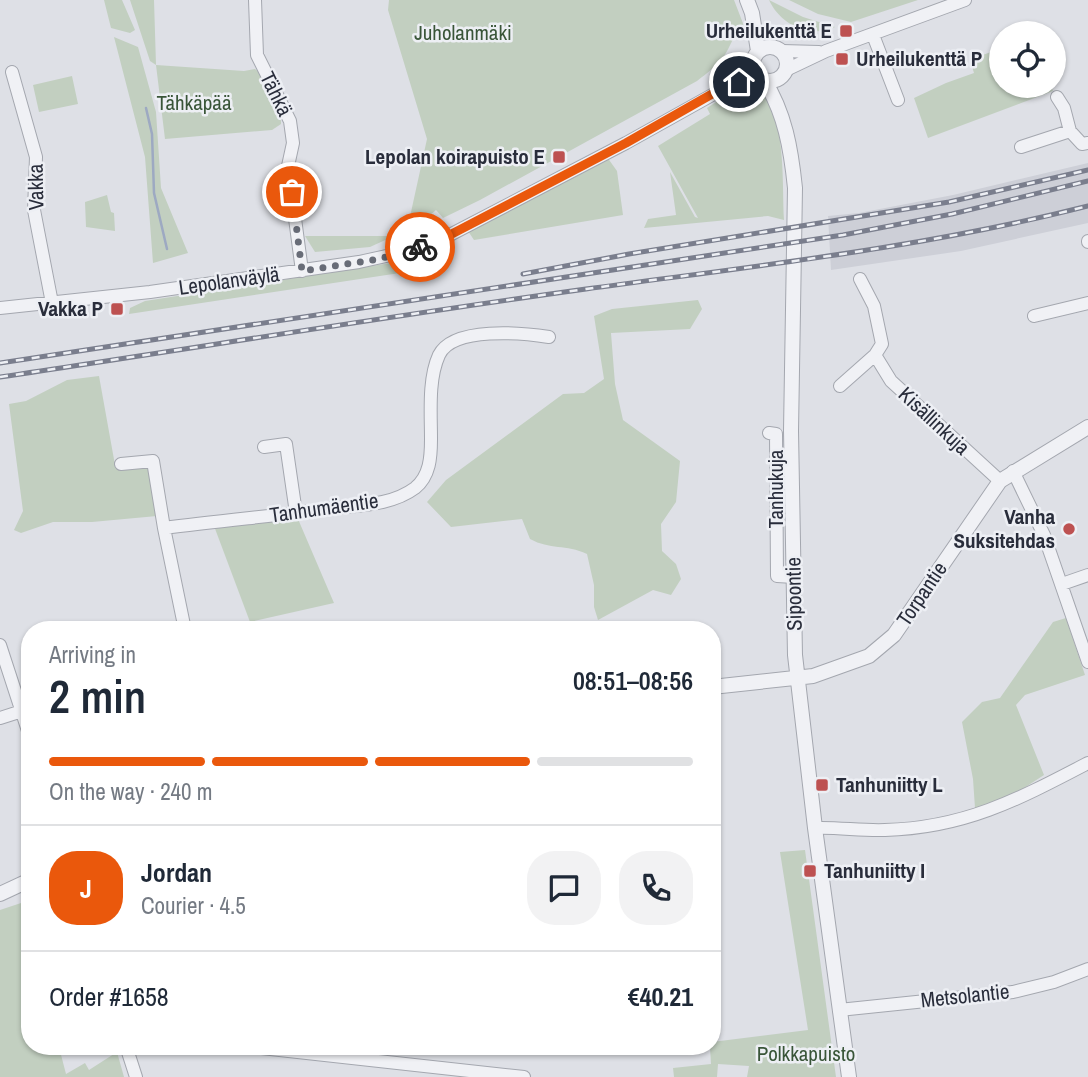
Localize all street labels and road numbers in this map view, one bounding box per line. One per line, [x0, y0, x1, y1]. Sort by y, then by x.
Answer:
street label: Tähkä [253, 67, 300, 121]
street label: Vakka [21, 163, 50, 211]
street label: Lepolanväylä [177, 259, 282, 302]
street label: Kisällinkuja [892, 380, 977, 462]
street label: Tanhukuja [761, 449, 790, 528]
street label: Tanhumäentie [268, 486, 380, 529]
street label: Torpantie [889, 556, 954, 632]
street label: Sipoontie [778, 557, 809, 631]
street label: Metsolantie [919, 976, 1011, 1015]

